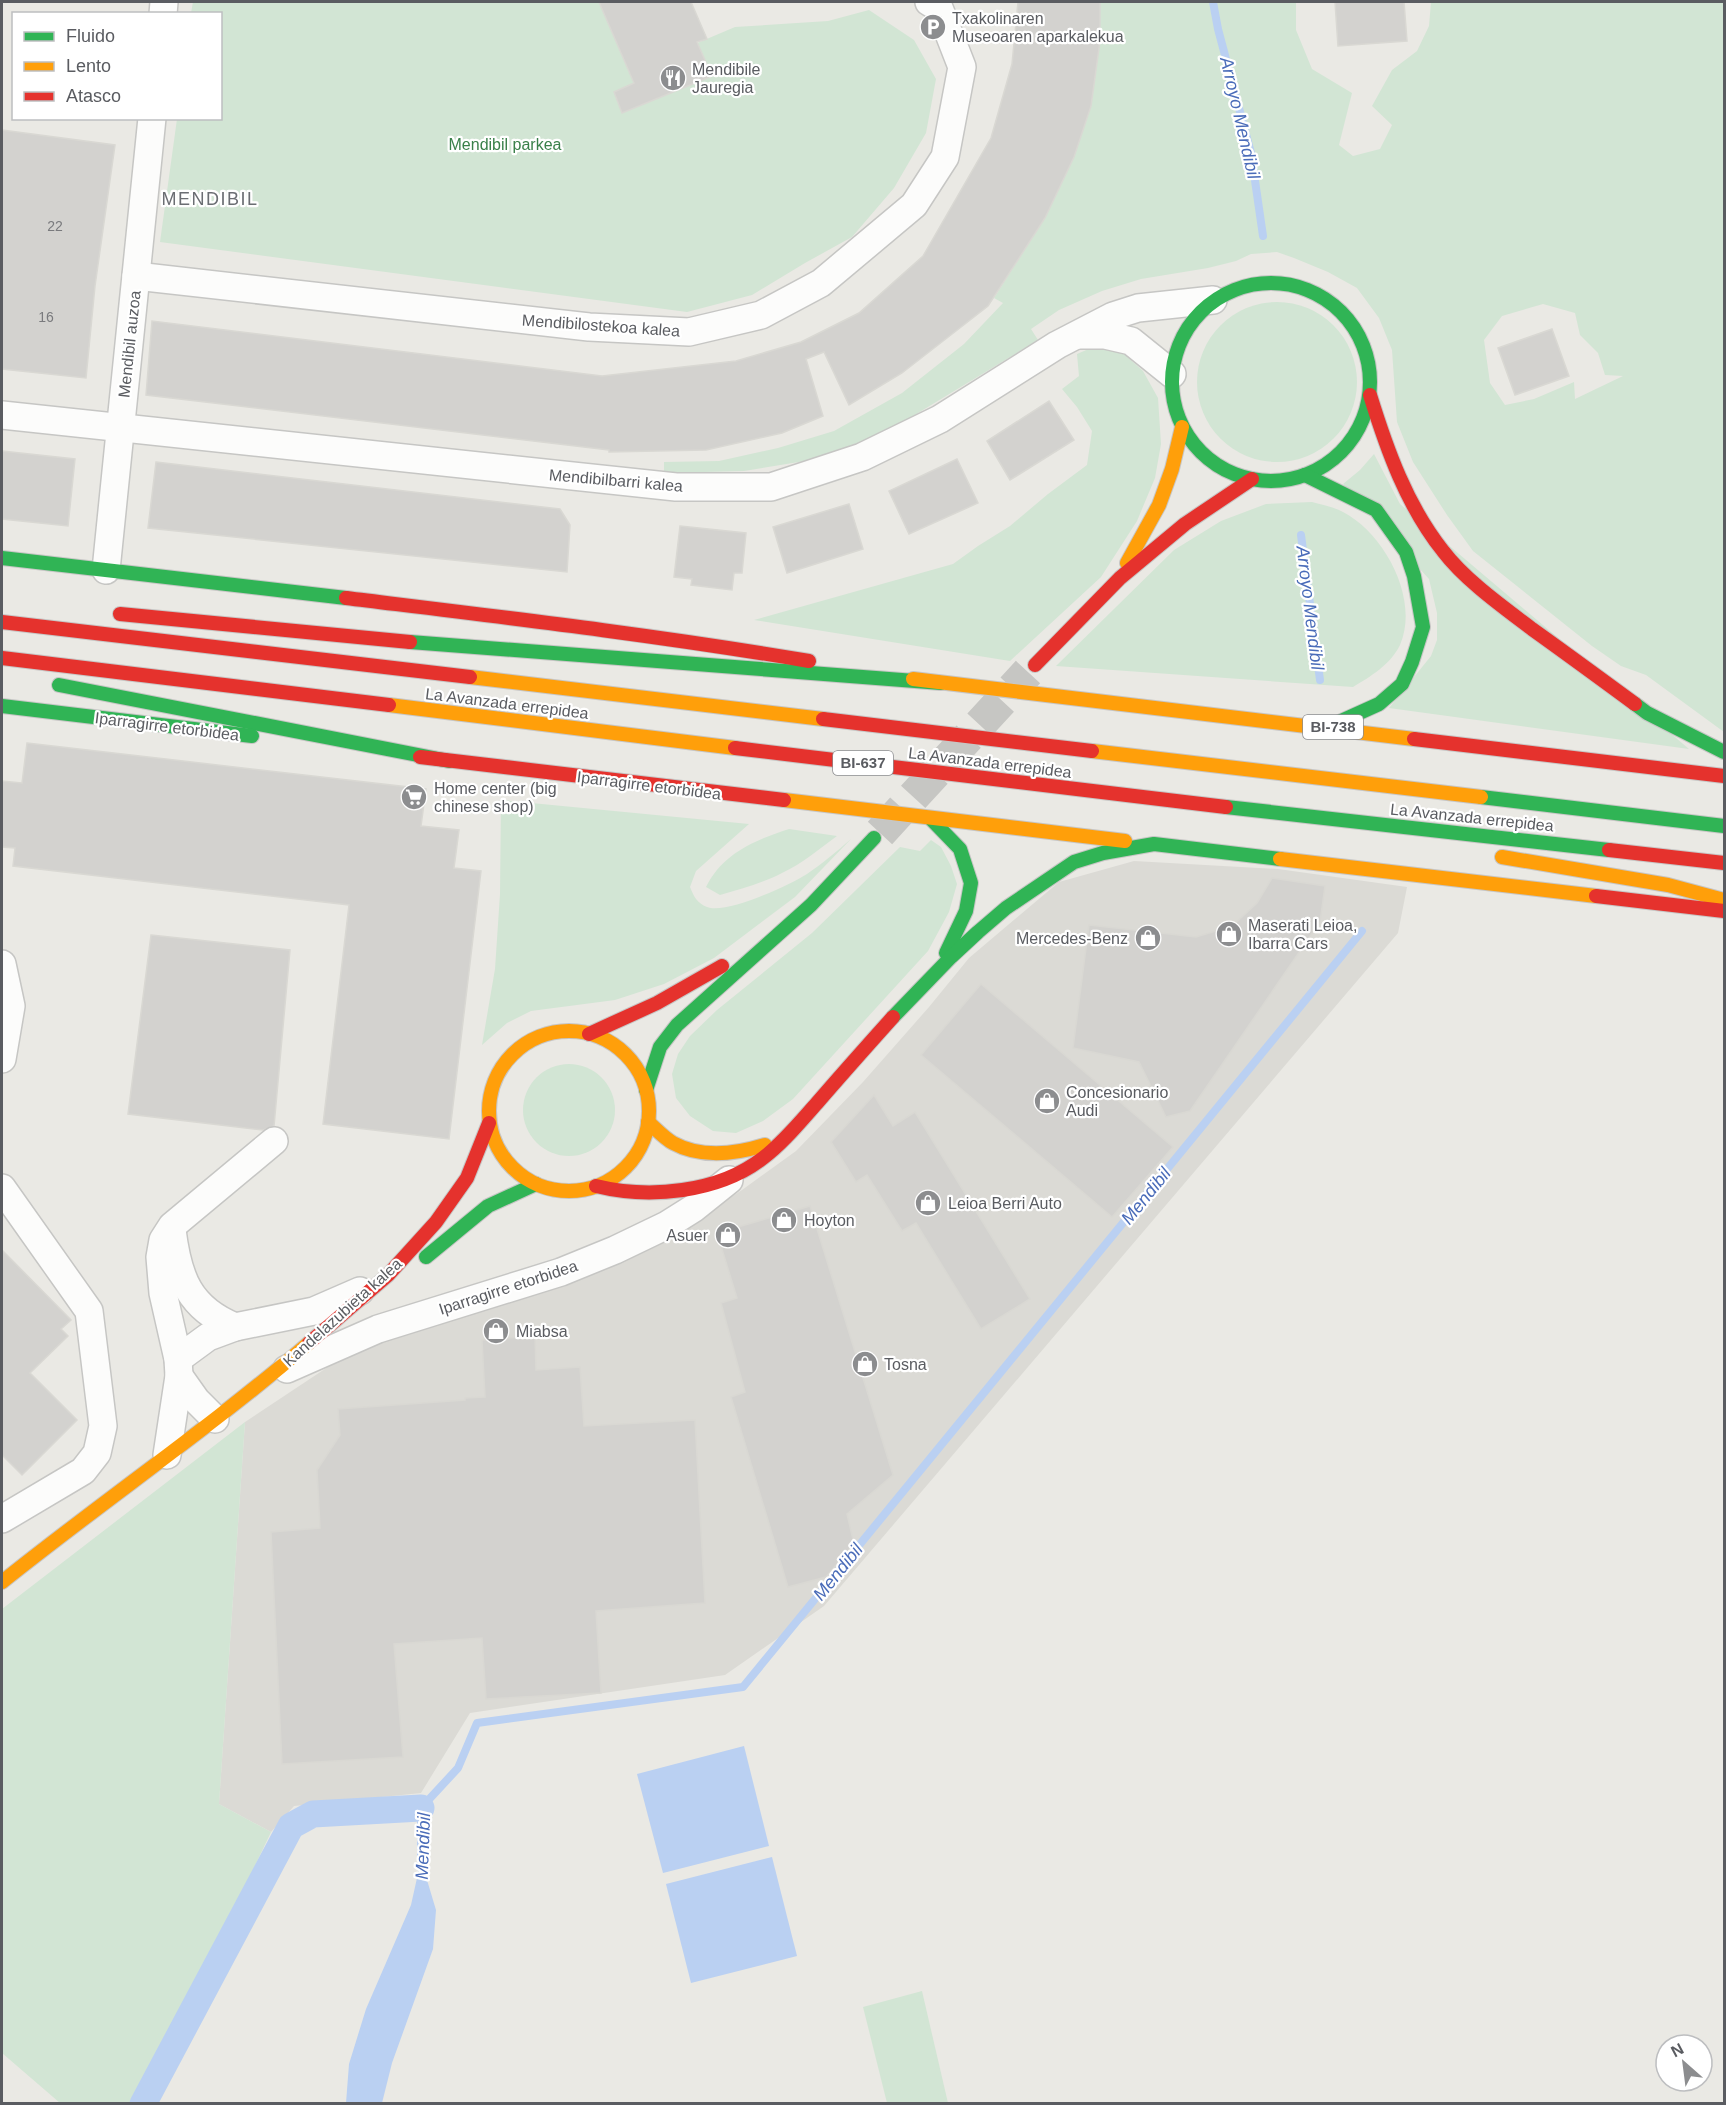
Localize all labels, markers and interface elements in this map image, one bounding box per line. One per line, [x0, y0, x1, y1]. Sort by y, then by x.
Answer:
place label: Txakolinaren Museoaren aparkalekua [952, 10, 1124, 45]
legend [12, 12, 222, 120]
parking icon: Txakolinaren Museoaren aparkalekua [918, 12, 948, 42]
text: Fluido [66, 26, 115, 46]
water label: Arroyo Mendibil [1216, 54, 1264, 182]
text: Lento [66, 56, 111, 76]
place label: Mendibile Jauregia [692, 61, 761, 96]
restaurant icon: Mendibile Jauregia [658, 63, 688, 93]
text: Atasco [66, 86, 121, 106]
park label: Mendibil parkea [449, 136, 562, 153]
district label: MENDIBIL [161, 189, 259, 209]
house number: 22 [47, 218, 63, 234]
street label: Mendibil auzoa [115, 290, 144, 398]
house number: 16 [38, 309, 54, 325]
street label: Mendibilostekoa kalea [521, 311, 681, 340]
street label: Mendibilbarri kalea [548, 466, 684, 495]
water label: Arroyo Mendibil [1292, 544, 1328, 672]
street label: La Avanzada errepidea [424, 685, 590, 722]
street label: Iparragirre etorbidea [94, 709, 240, 744]
road number: BI-738 [1303, 715, 1363, 739]
street label: La Avanzada errepidea [907, 744, 1073, 781]
road number: BI-637 [833, 751, 893, 775]
street label: Iparragirre etorbidea [576, 768, 722, 803]
place label: Home center (big chinese shop) [434, 780, 557, 815]
supermarket icon: Home center (big chinese shop) [399, 782, 429, 812]
street label: La Avanzada errepidea [1389, 800, 1555, 835]
place label: Maserati Leioa, Ibarra Cars [1248, 917, 1357, 952]
shop icon: Maserati Leioa, Ibarra Cars [1214, 919, 1244, 949]
shop icon: Mercedes-Benz [1133, 923, 1163, 953]
place label: Mercedes-Benz [1016, 930, 1128, 947]
place label: Concesionario Audi [1066, 1084, 1168, 1119]
shop icon: Concesionario Audi [1032, 1086, 1062, 1116]
water label: Mendibil [1117, 1163, 1175, 1228]
shop icon: Leioa Berri Auto [913, 1188, 943, 1218]
place label: Leioa Berri Auto [948, 1195, 1062, 1212]
shop icon: Hoyton [769, 1205, 799, 1235]
place label: Hoyton [804, 1212, 855, 1229]
shop icon: Asuer [713, 1220, 743, 1250]
place label: Asuer [666, 1227, 709, 1244]
street label: Kandelazubieta kalea [280, 1255, 405, 1370]
street label: Iparragirre etorbidea [437, 1257, 580, 1318]
shop icon: Miabsa [481, 1316, 511, 1346]
place label: Miabsa [516, 1323, 568, 1340]
shop icon: Tosna [850, 1349, 880, 1379]
place label: Tosna [884, 1356, 927, 1373]
water label: Mendibil [809, 1539, 867, 1604]
water label: Mendibil [412, 1811, 434, 1880]
north arrow [1654, 2033, 1714, 2093]
text: N [1668, 2040, 1686, 2060]

